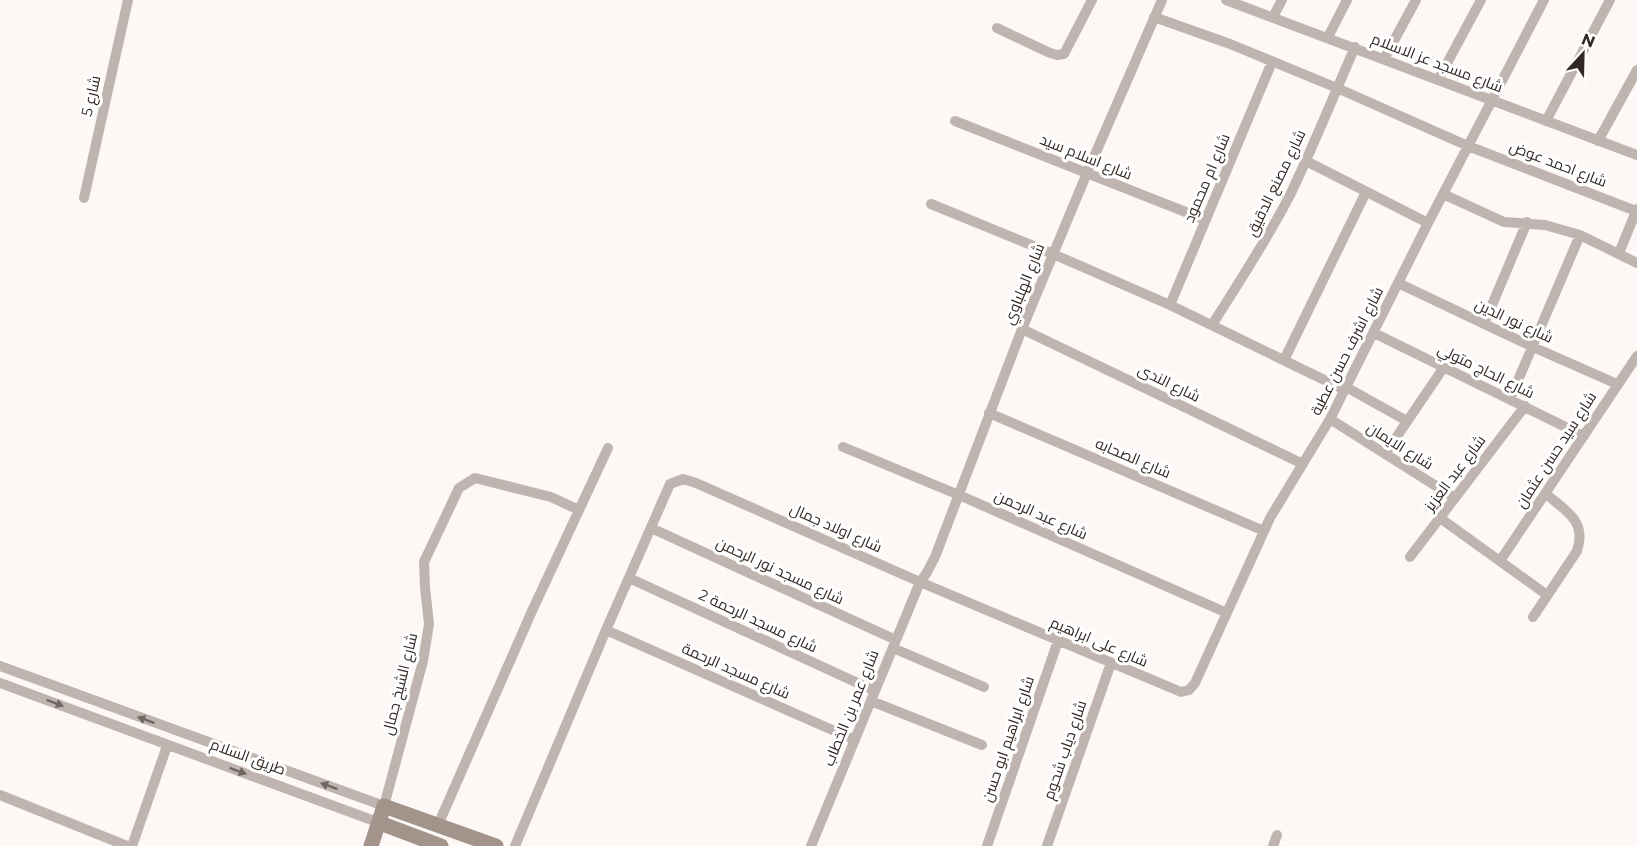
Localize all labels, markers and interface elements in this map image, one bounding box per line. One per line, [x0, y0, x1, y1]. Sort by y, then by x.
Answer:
north arrow [1553, 24, 1613, 84]
street label: شارع مسجد عز الاسلام [1368, 29, 1506, 98]
text: N [1579, 29, 1598, 52]
street label: شارع 5 [77, 74, 106, 119]
street label: شارع مصنع الدقيق [1242, 126, 1311, 240]
street label: شارع اسلام سيد [1037, 129, 1135, 185]
street label: شارع ام محمود [1179, 130, 1236, 226]
street label: شارع احمد عوض [1506, 136, 1610, 193]
street label: شارع الهلباوي [999, 240, 1051, 328]
street label: شارع اشرف حسن عطية [1306, 283, 1389, 419]
street label: شارع نور الدين [1471, 294, 1556, 349]
street label: شارع الحاج متولي [1433, 339, 1538, 405]
street label: شارع الندى [1134, 359, 1204, 408]
street label: شارع سيد حسن عثمان [1511, 388, 1602, 513]
street label: شارع الايمان [1362, 418, 1437, 475]
street label: شارع عبد العزيز [1419, 431, 1491, 516]
street label: شارع الصحابه [1092, 433, 1174, 484]
street label: شارع عبد الرحمن [991, 486, 1091, 545]
street label: شارع اولاد جمال [786, 499, 885, 558]
street label: شارع مسجد نور الرحمن [713, 533, 847, 610]
street label: شارع مسجد الرحمة 2 [695, 585, 821, 658]
street label: شارع على ابراهيم [1047, 612, 1151, 673]
street label: شارع الشيخ جمال [378, 631, 423, 737]
street label: شارع مسجد الرحمة [678, 638, 793, 705]
street label: شارع عمر بن الخطاب [819, 647, 884, 769]
street label: شارع ابراهيم ابو حسن [977, 673, 1040, 805]
street label: شارع دياب شحوم [1039, 698, 1092, 803]
one-way arrow [46, 699, 64, 709]
one-way arrow [136, 715, 154, 725]
street label: طريق السلام [208, 734, 288, 780]
one-way arrow [229, 767, 247, 777]
one-way arrow [320, 781, 338, 791]

